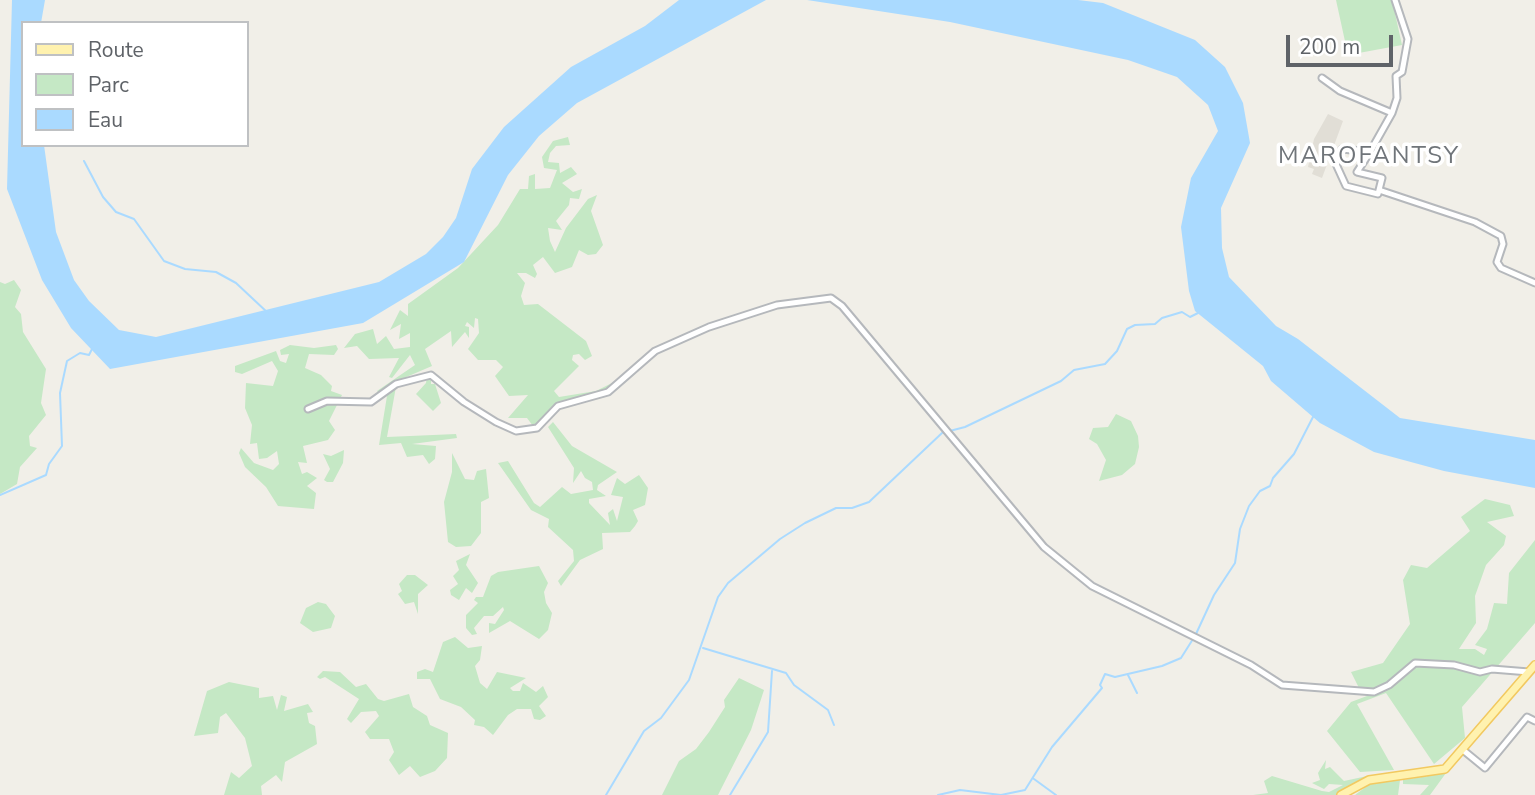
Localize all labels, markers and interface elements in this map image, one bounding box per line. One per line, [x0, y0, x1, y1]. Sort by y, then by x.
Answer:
legend [21, 21, 248, 147]
scale bar [1290, 21, 1397, 65]
text: 200 m [1299, 33, 1360, 61]
text: Route [88, 36, 144, 64]
text: Parc [88, 71, 129, 99]
text: Eau [88, 106, 123, 134]
district label: MAROFANTSY [1279, 143, 1459, 171]

